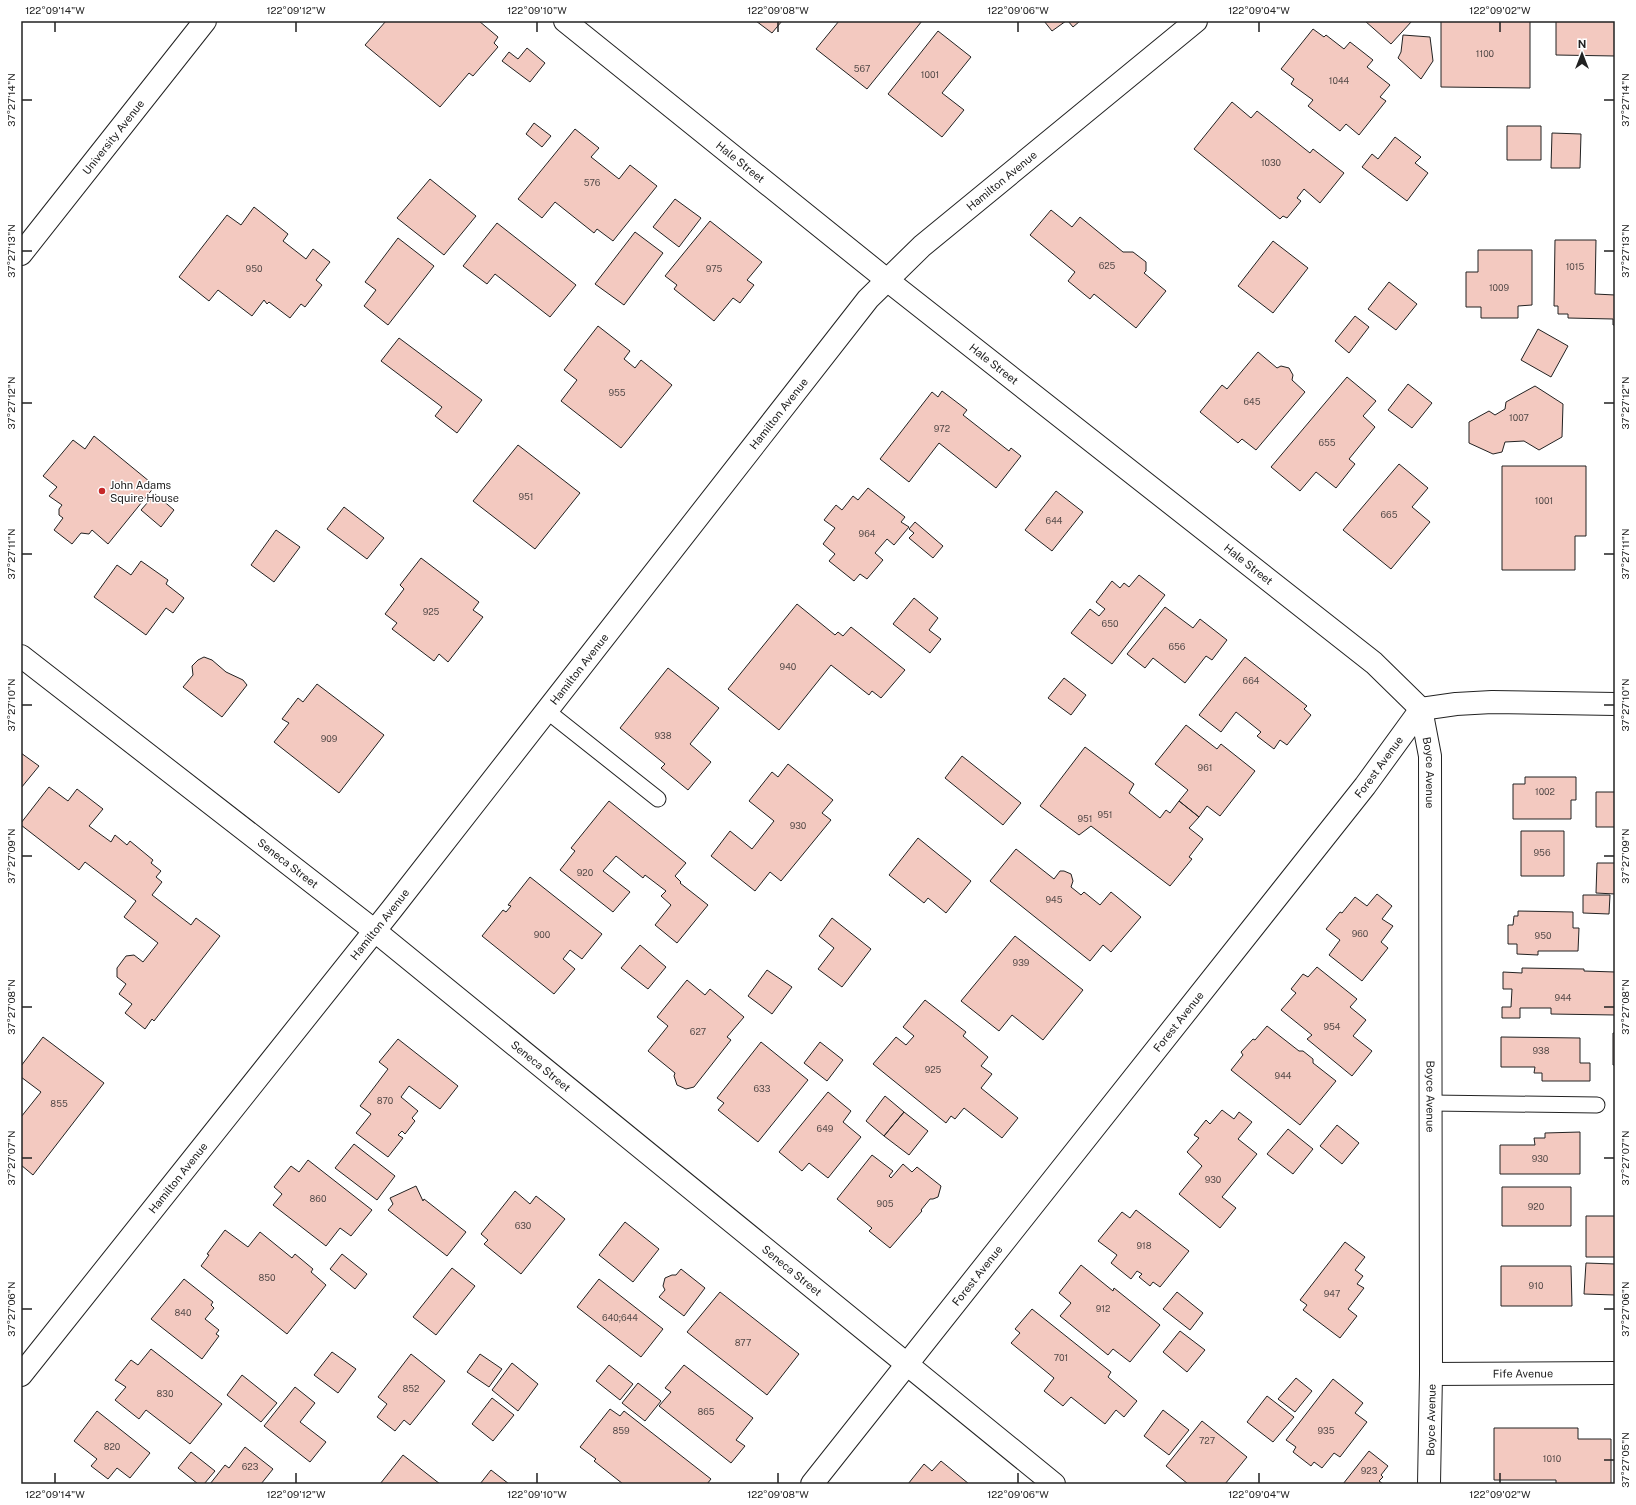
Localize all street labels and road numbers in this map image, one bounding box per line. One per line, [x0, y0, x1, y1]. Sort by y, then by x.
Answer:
street label: University Avenue [80, 97, 146, 177]
street label: Hale Street [714, 139, 767, 185]
street label: Hamilton Avenue [964, 148, 1039, 213]
street label: Hale Street [967, 341, 1020, 387]
street label: Hamilton Avenue [747, 376, 810, 452]
street label: Hale Street [1222, 541, 1275, 587]
street label: Hamilton Avenue [548, 631, 611, 707]
street label: Forest Avenue [1352, 734, 1405, 800]
street label: Boyce Avenue [1420, 736, 1436, 809]
street label: Seneca Street [255, 836, 320, 891]
street label: Hamilton Avenue [348, 887, 411, 962]
street label: Forest Avenue [1151, 989, 1206, 1054]
street label: Seneca Street [509, 1038, 573, 1094]
street label: Boyce Avenue [1424, 1061, 1437, 1133]
street label: Hamilton Avenue [146, 1140, 210, 1216]
street label: Seneca Street [760, 1243, 824, 1298]
street label: Forest Avenue [950, 1243, 1005, 1308]
street label: Fife Avenue [1493, 1367, 1553, 1380]
street label: Boyce Avenue [1424, 1384, 1438, 1456]

